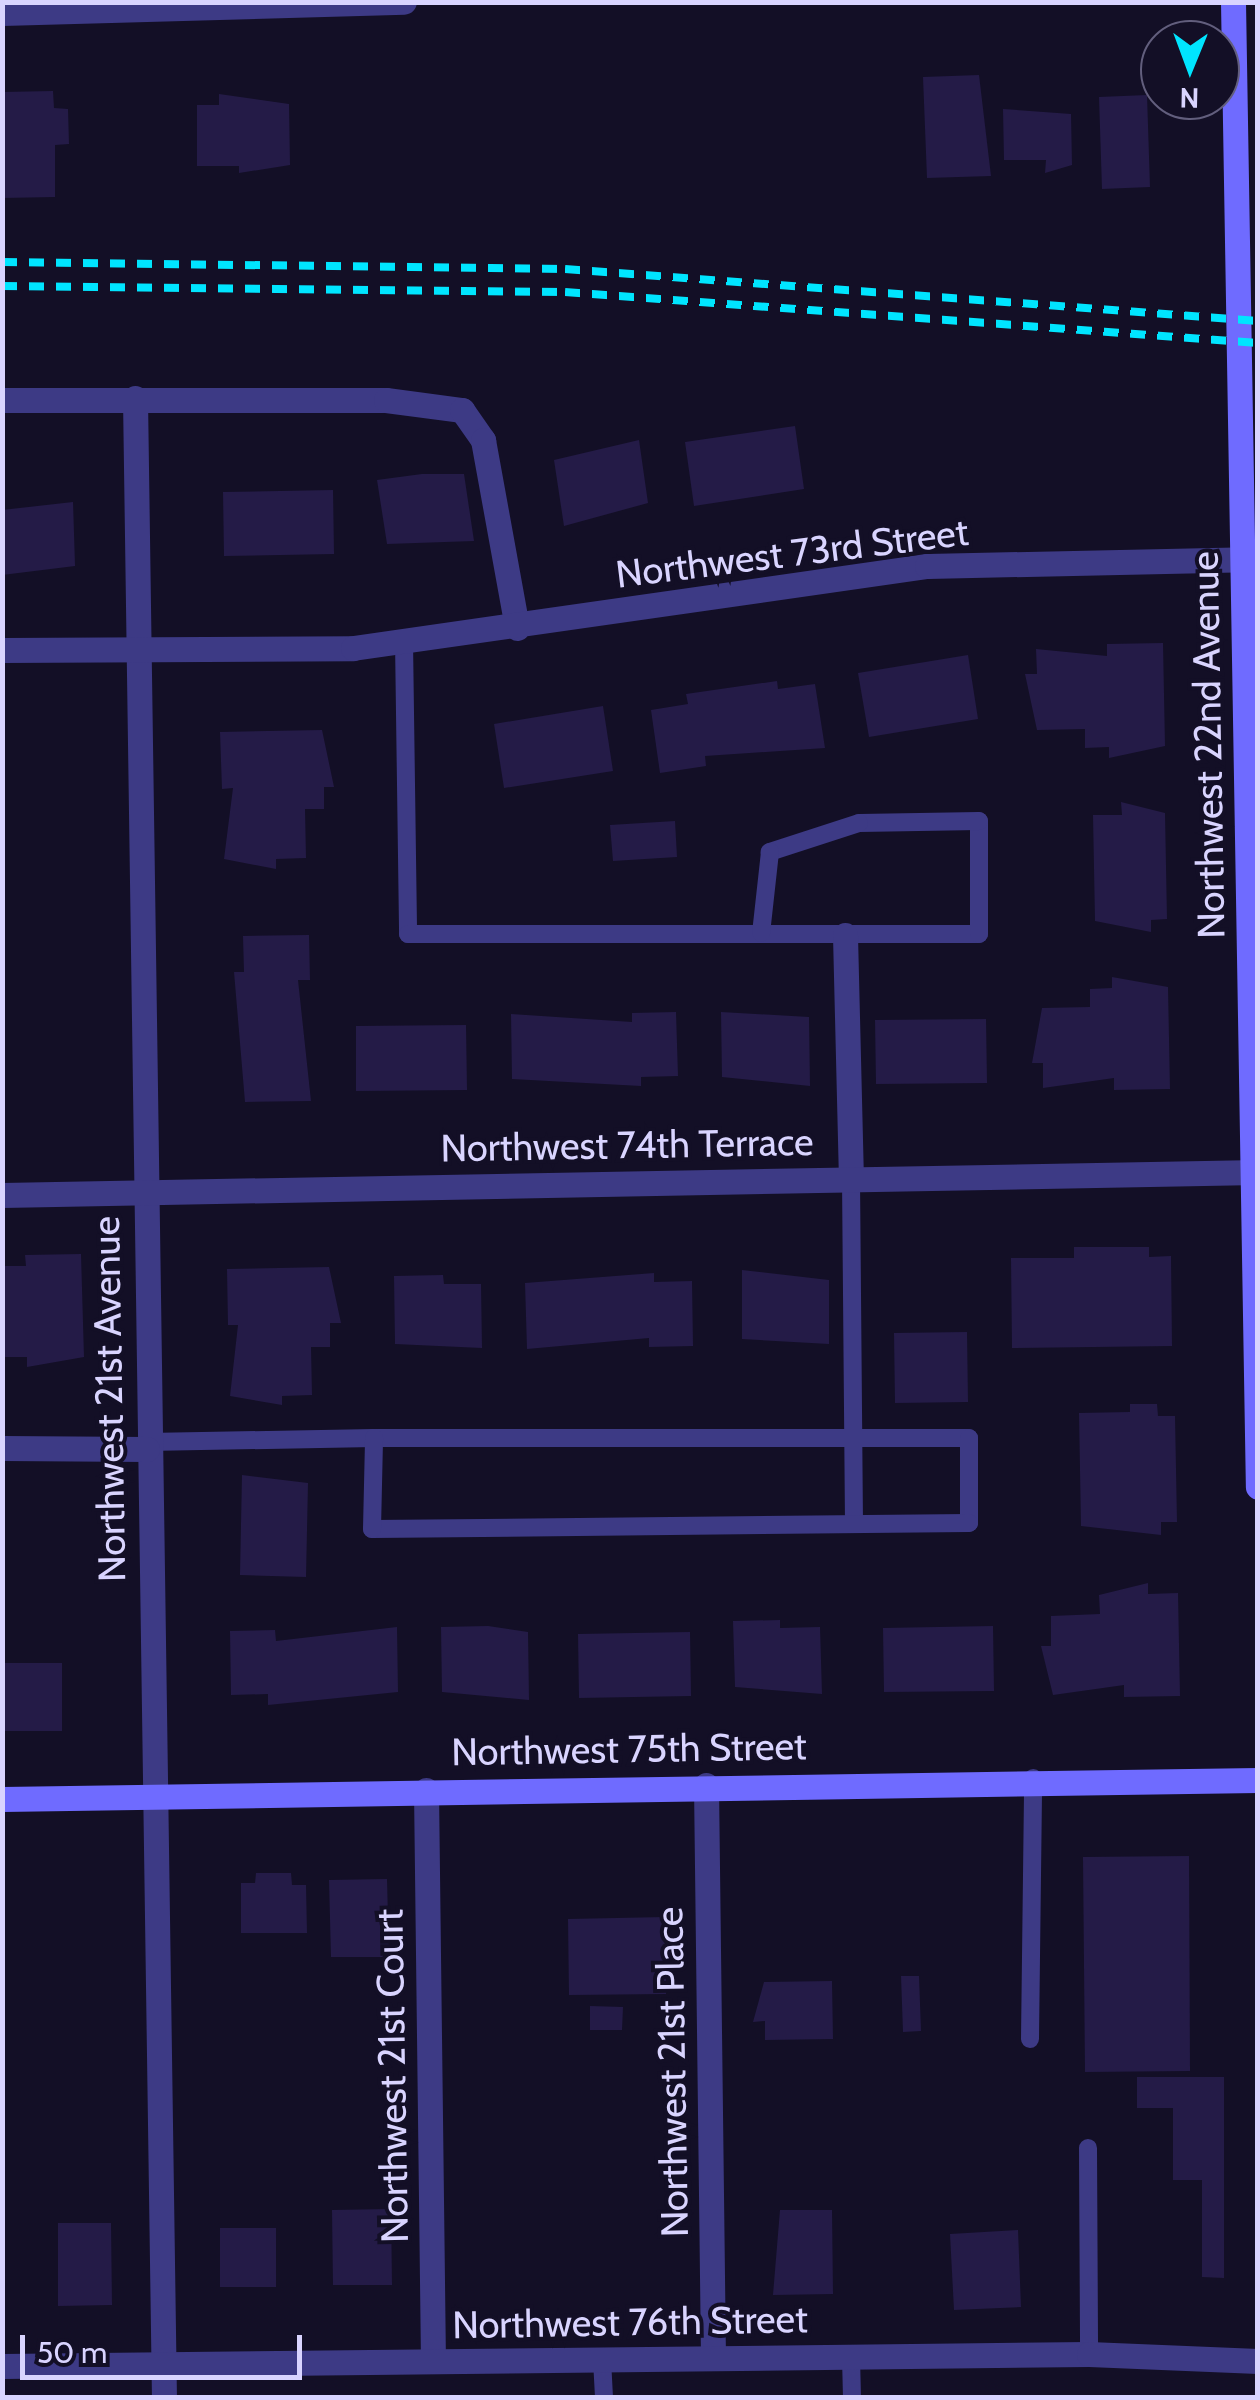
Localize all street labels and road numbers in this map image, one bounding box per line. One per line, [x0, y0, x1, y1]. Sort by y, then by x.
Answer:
street label: Northwest 73rd Street [613, 509, 971, 597]
street label: Northwest 22nd Avenue [1182, 551, 1234, 939]
street label: Northwest 74th Terrace [440, 1119, 814, 1171]
street label: Northwest 21st Avenue [83, 1216, 135, 1582]
street label: Northwest 75th Street [451, 1723, 807, 1775]
street label: Northwest 21st Place [646, 1906, 698, 2238]
street label: Northwest 21st Court [366, 1909, 418, 2243]
street label: Northwest 76th Street [452, 2296, 808, 2348]

